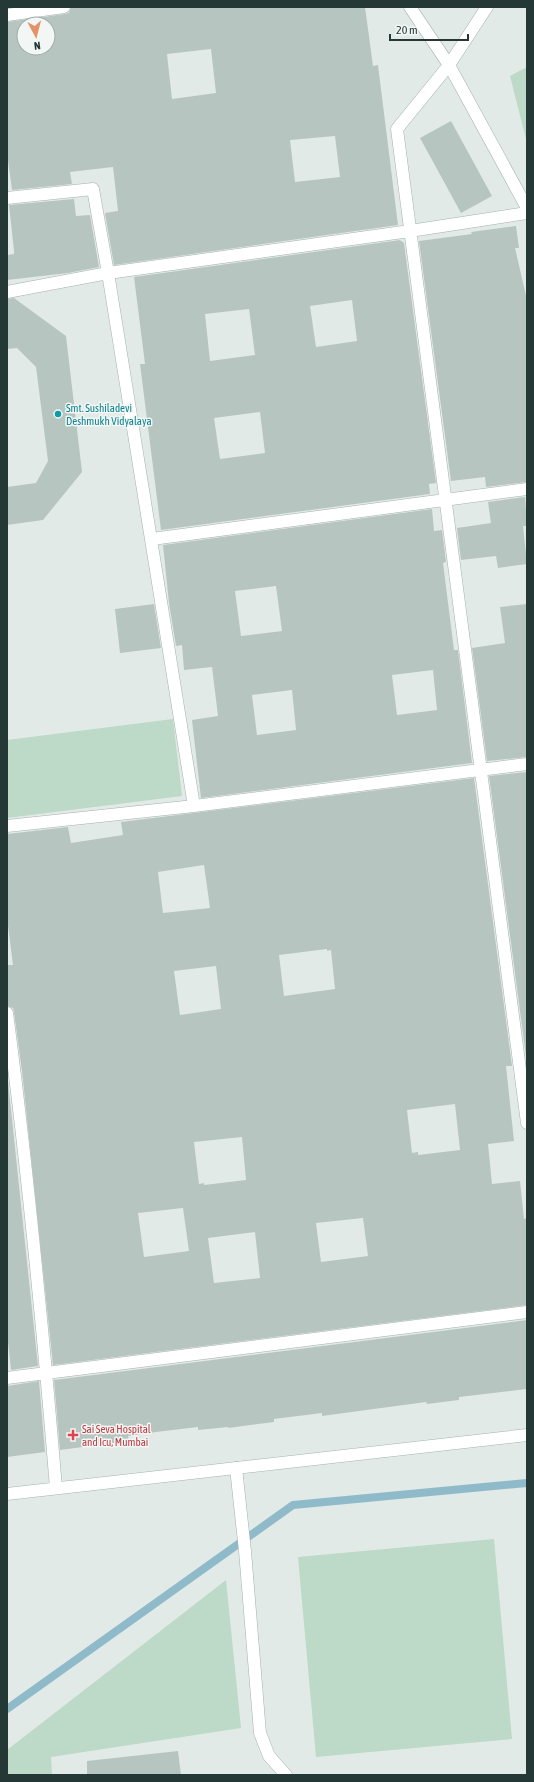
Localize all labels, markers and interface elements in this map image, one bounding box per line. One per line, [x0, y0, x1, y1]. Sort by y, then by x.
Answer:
north arrow [16, 16, 56, 56]
scale bar [390, 16, 468, 42]
text: 20 m [396, 23, 418, 37]
text: N [33, 40, 41, 52]
place label: Smt. Sushiladevi Deshmukh Vidyalaya [66, 402, 152, 427]
marker: Smt. Sushiladevi Deshmukh Vidyalaya [53, 409, 63, 419]
place label: Sai Seva Hospital and Icu, Mumbai [82, 1423, 151, 1448]
marker: Sai Seva Hospital and Icu, Mumbai [67, 1429, 79, 1441]

